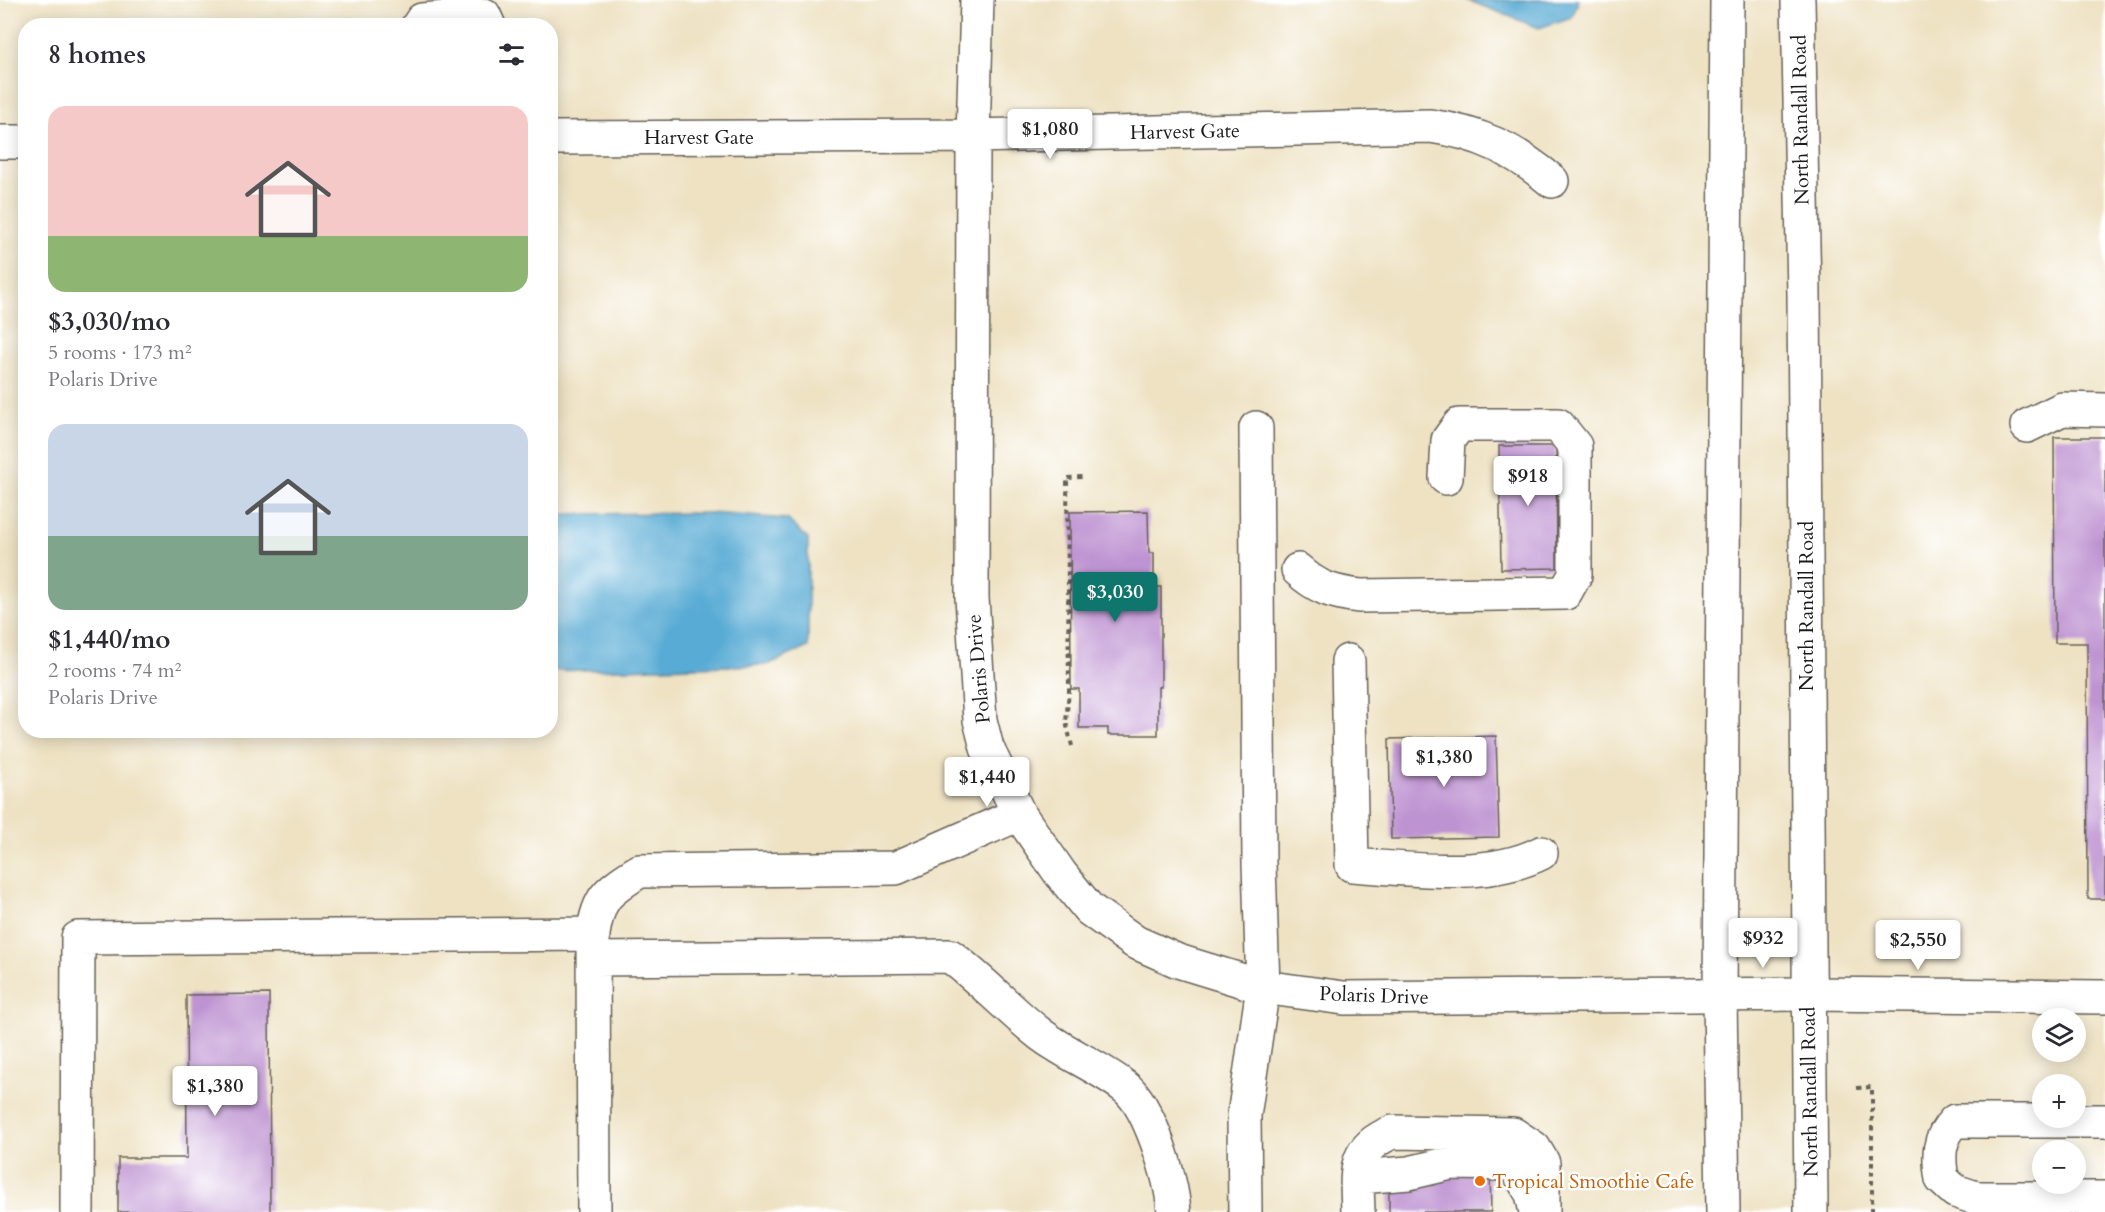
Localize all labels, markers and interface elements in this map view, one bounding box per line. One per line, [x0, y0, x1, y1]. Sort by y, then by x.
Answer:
street label: North Randall Road [1786, 34, 1815, 205]
text: 8 homes [48, 37, 146, 72]
icon: filters [495, 38, 528, 71]
pin: $1,080 [1001, 109, 1099, 160]
text: $1,080 [1021, 115, 1079, 142]
street label: Harvest Gate [1130, 117, 1240, 146]
street label: Harvest Gate [644, 124, 754, 151]
icon: home [234, 145, 342, 253]
text: $3,030/mo [48, 304, 171, 339]
text: 5 rooms · 173 m² [48, 339, 192, 366]
text: Polaris Drive [48, 366, 158, 393]
pin: $918 [1492, 456, 1564, 507]
text: $918 [1508, 462, 1548, 489]
icon: home [234, 463, 342, 571]
street label: North Randall Road [1793, 520, 1820, 691]
pin: $3,030 [1066, 572, 1164, 623]
text: $3,030 [1086, 578, 1144, 605]
street label: Polaris Drive [960, 613, 997, 725]
text: $1,440/mo [48, 622, 171, 657]
text: 2 rooms · 74 m² [48, 657, 181, 684]
text: Polaris Drive [48, 684, 158, 711]
pin: $1,380 [1395, 737, 1493, 788]
text: $1,380 [1415, 743, 1473, 770]
pin: $1,440 [938, 757, 1036, 808]
text: $1,440 [958, 763, 1016, 790]
pin: $932 [1727, 918, 1799, 969]
pin: $2,550 [1869, 920, 1967, 971]
text: $932 [1743, 924, 1783, 951]
text: $2,550 [1889, 926, 1947, 953]
street label: Polaris Drive [1319, 980, 1429, 1011]
street label: North Randall Road [1795, 1006, 1824, 1177]
map controls [2032, 1008, 2086, 1194]
button: layers [2032, 1008, 2086, 1062]
pin: $1,380 [166, 1066, 264, 1117]
text: $1,380 [186, 1072, 244, 1099]
button: + [2032, 1074, 2086, 1128]
button: − [2032, 1140, 2086, 1194]
place label: Tropical Smoothie Cafe [1492, 1168, 1694, 1195]
marker: Tropical Smoothie Cafe [1473, 1174, 1487, 1188]

